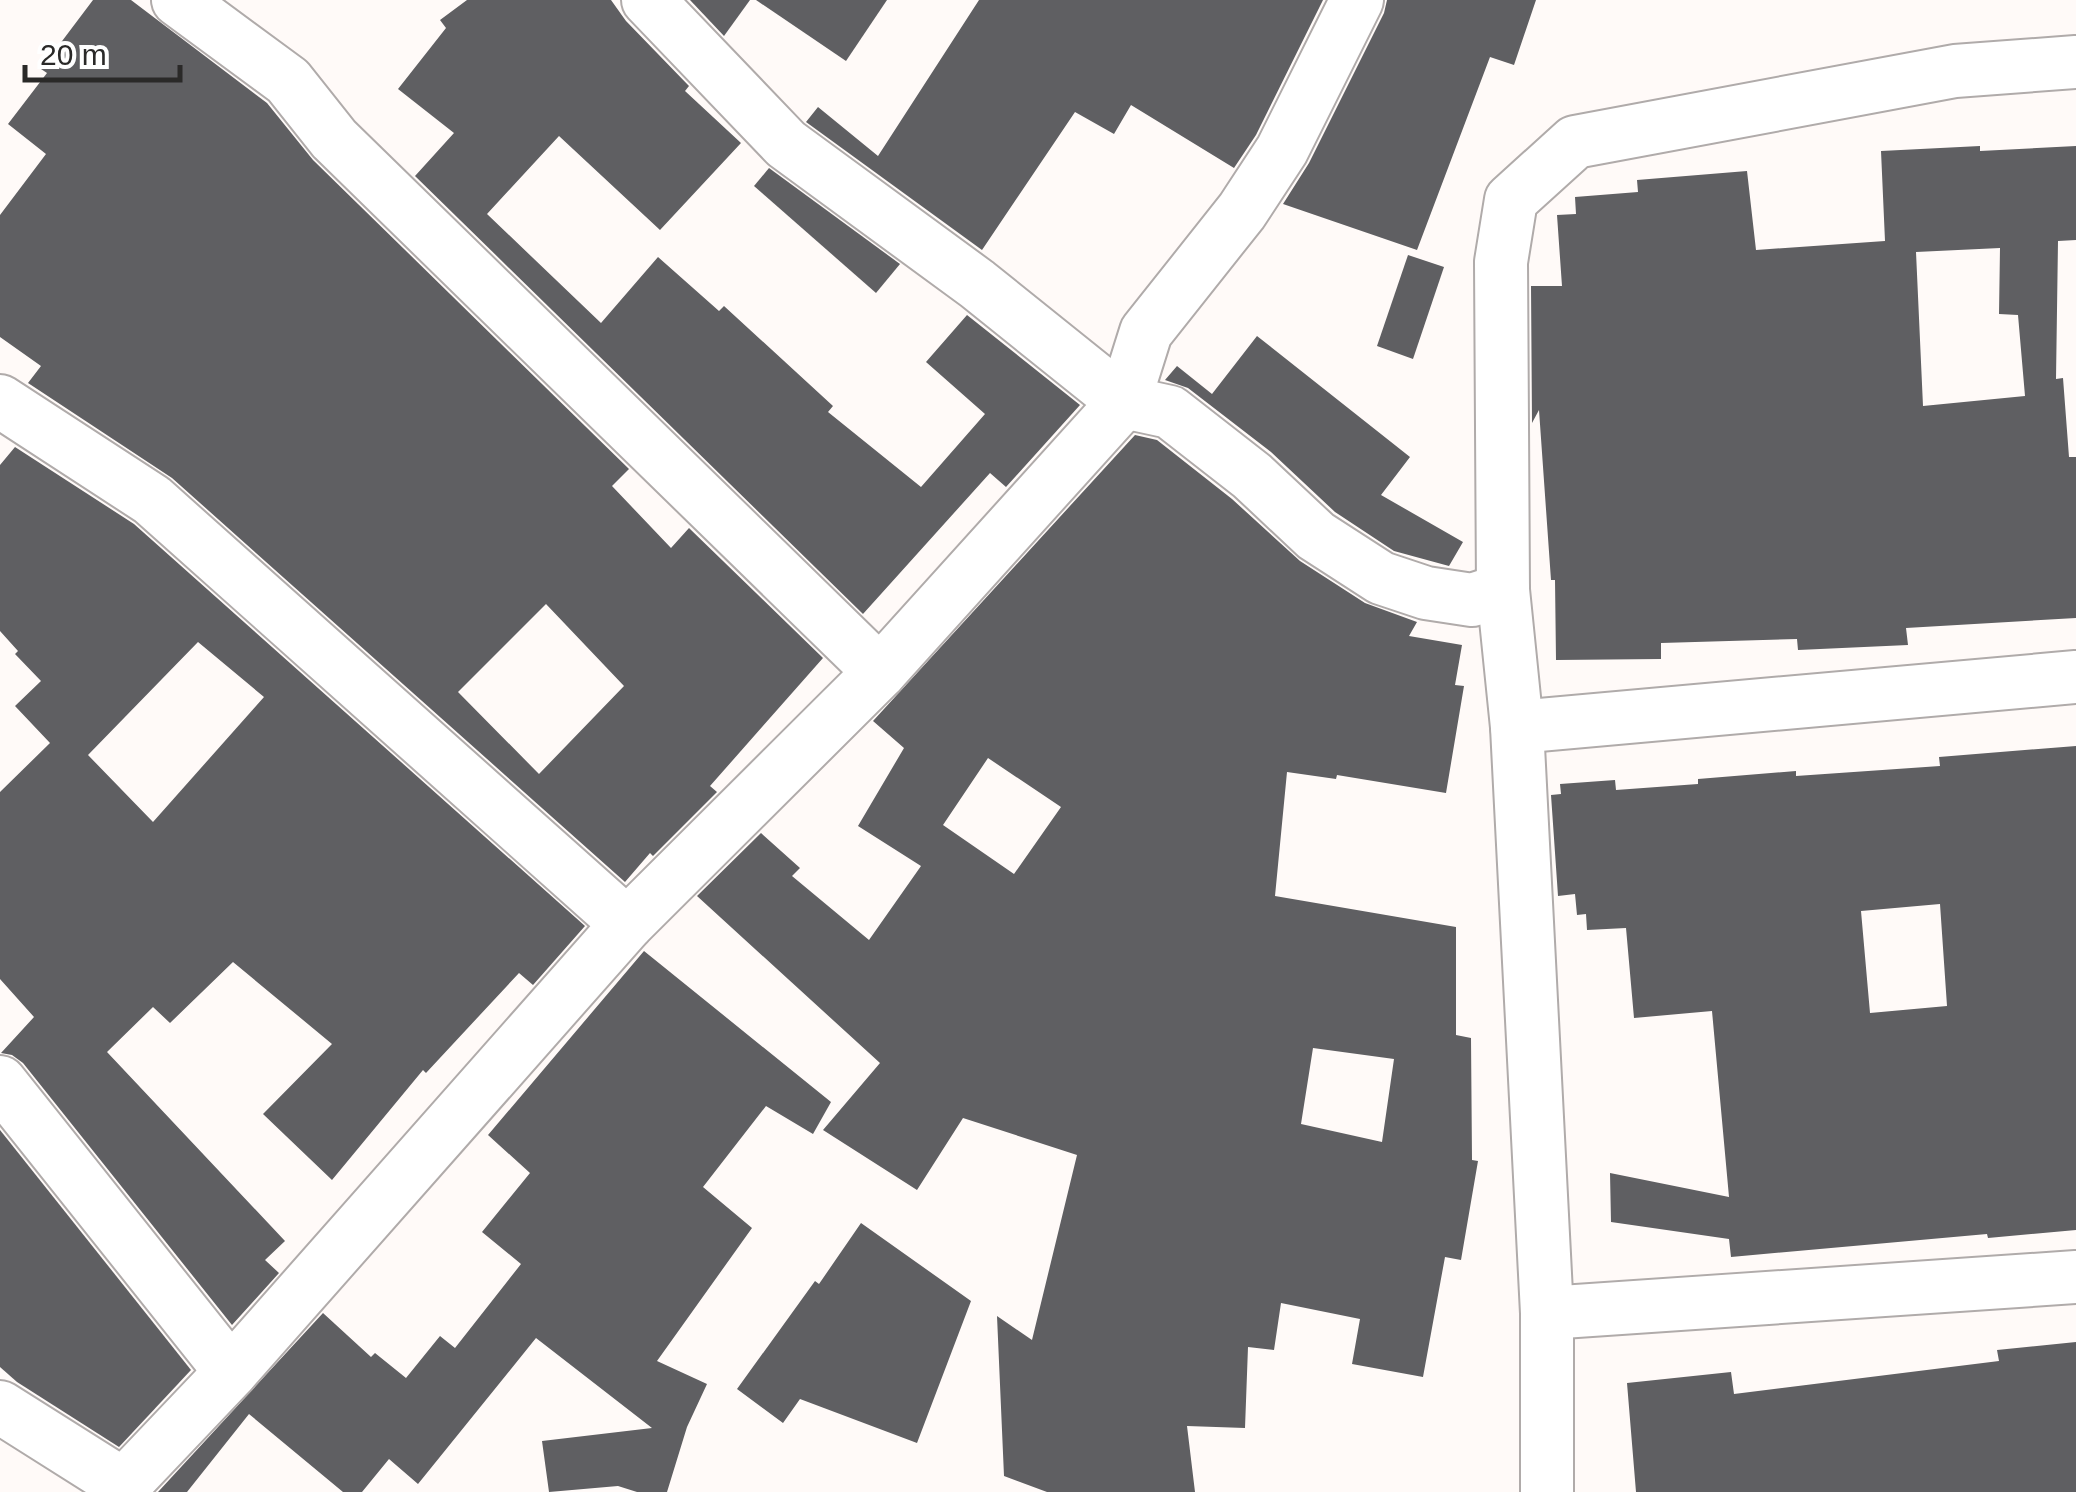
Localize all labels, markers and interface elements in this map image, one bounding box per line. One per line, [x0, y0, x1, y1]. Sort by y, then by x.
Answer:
scale bar [25, 20, 180, 82]
text: 20 m [40, 38, 107, 71]

